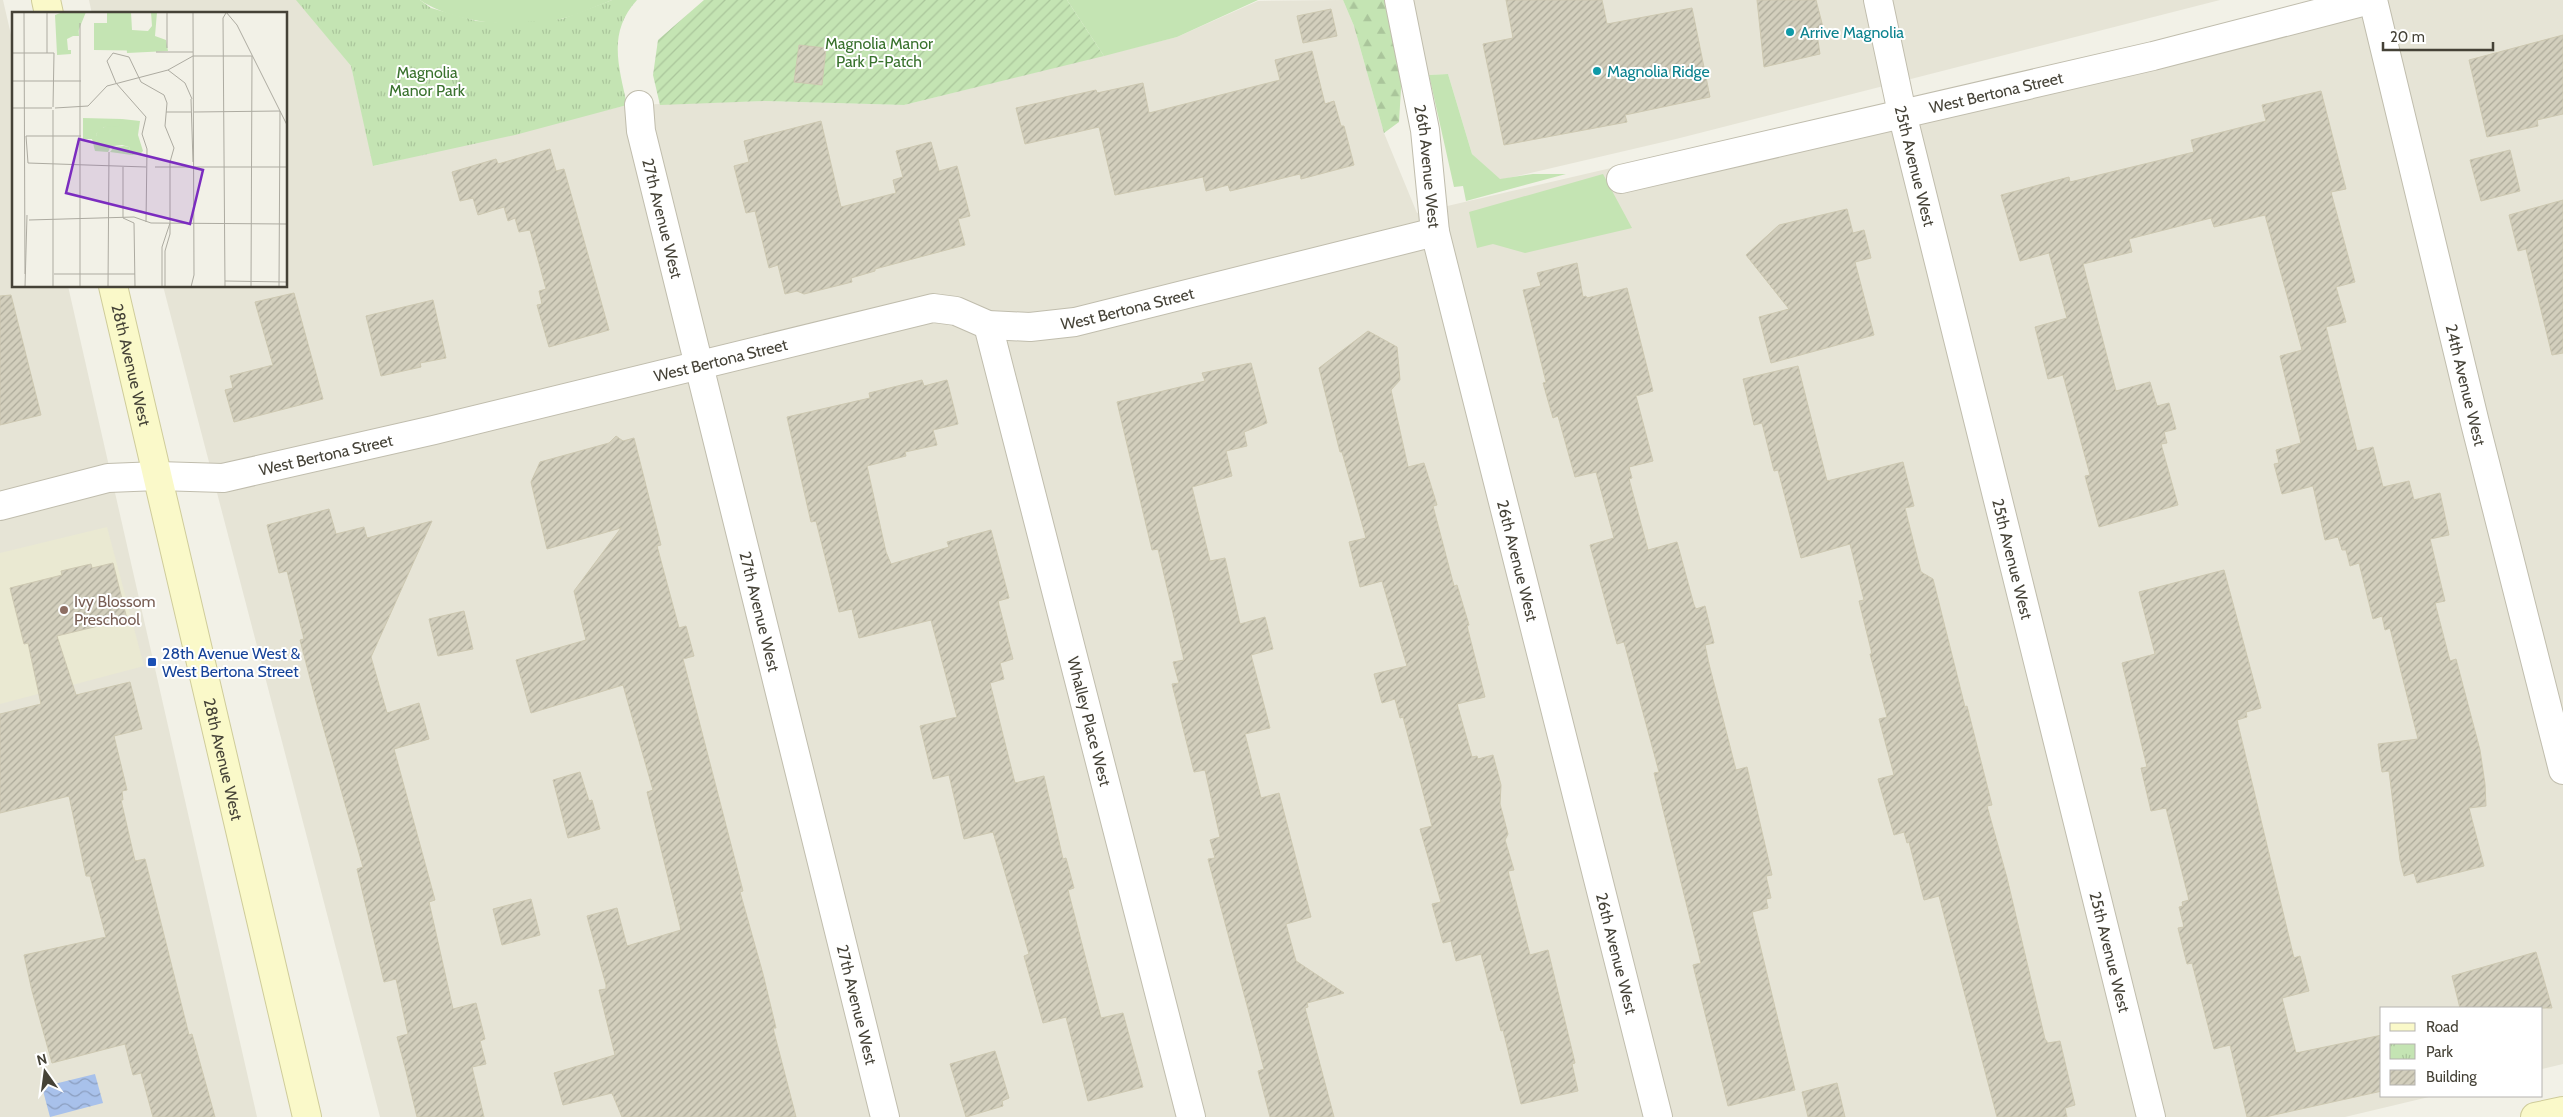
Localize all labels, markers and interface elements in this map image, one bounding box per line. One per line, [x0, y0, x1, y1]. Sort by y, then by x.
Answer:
inset map [12, 12, 288, 288]
scale bar [2383, 20, 2493, 52]
place label: Arrive Magnolia [1800, 23, 1904, 42]
marker: Arrive Magnolia [1784, 26, 1796, 38]
text: 20 m [2390, 28, 2425, 46]
park label: Magnolia Manor Park P-Patch [825, 34, 934, 71]
place label: Magnolia Ridge [1607, 62, 1710, 81]
park label: Magnolia Manor Park [389, 63, 466, 100]
marker: Magnolia Ridge [1591, 65, 1603, 77]
street label: West Bertona Street [1927, 67, 2065, 117]
street label: 26th Avenue West [1411, 103, 1444, 230]
street label: 25th Avenue West [1891, 104, 1939, 229]
street label: 27th Avenue West [639, 156, 687, 281]
street label: West Bertona Street [1059, 283, 1196, 333]
street label: 28th Avenue West [108, 302, 155, 428]
street label: 24th Avenue West [2442, 322, 2490, 448]
street label: West Bertona Street [652, 334, 790, 385]
street label: West Bertona Street [257, 430, 395, 479]
street label: 25th Avenue West [1988, 497, 2037, 622]
street label: 26th Avenue West [1493, 498, 1542, 624]
street label: 27th Avenue West [736, 549, 784, 674]
place label: Ivy Blossom Preschool [74, 592, 156, 629]
marker: Ivy Blossom Preschool [58, 604, 70, 616]
place label: 28th Avenue West & West Bertona Street [162, 644, 300, 681]
street label: Whalley Place West [1064, 654, 1115, 789]
marker: 28th Avenue West & West Bertona Street [146, 656, 158, 668]
street label: 28th Avenue West [200, 696, 247, 823]
street label: 25th Avenue West [2086, 890, 2134, 1015]
street label: 26th Avenue West [1592, 891, 1641, 1017]
street label: 27th Avenue West [833, 942, 881, 1067]
legend [2380, 1007, 2543, 1097]
text: Road [2426, 1018, 2459, 1036]
text: Park [2426, 1043, 2453, 1061]
north arrow [20, 1047, 70, 1097]
text: N [35, 1049, 49, 1069]
text: Building [2426, 1068, 2477, 1086]

